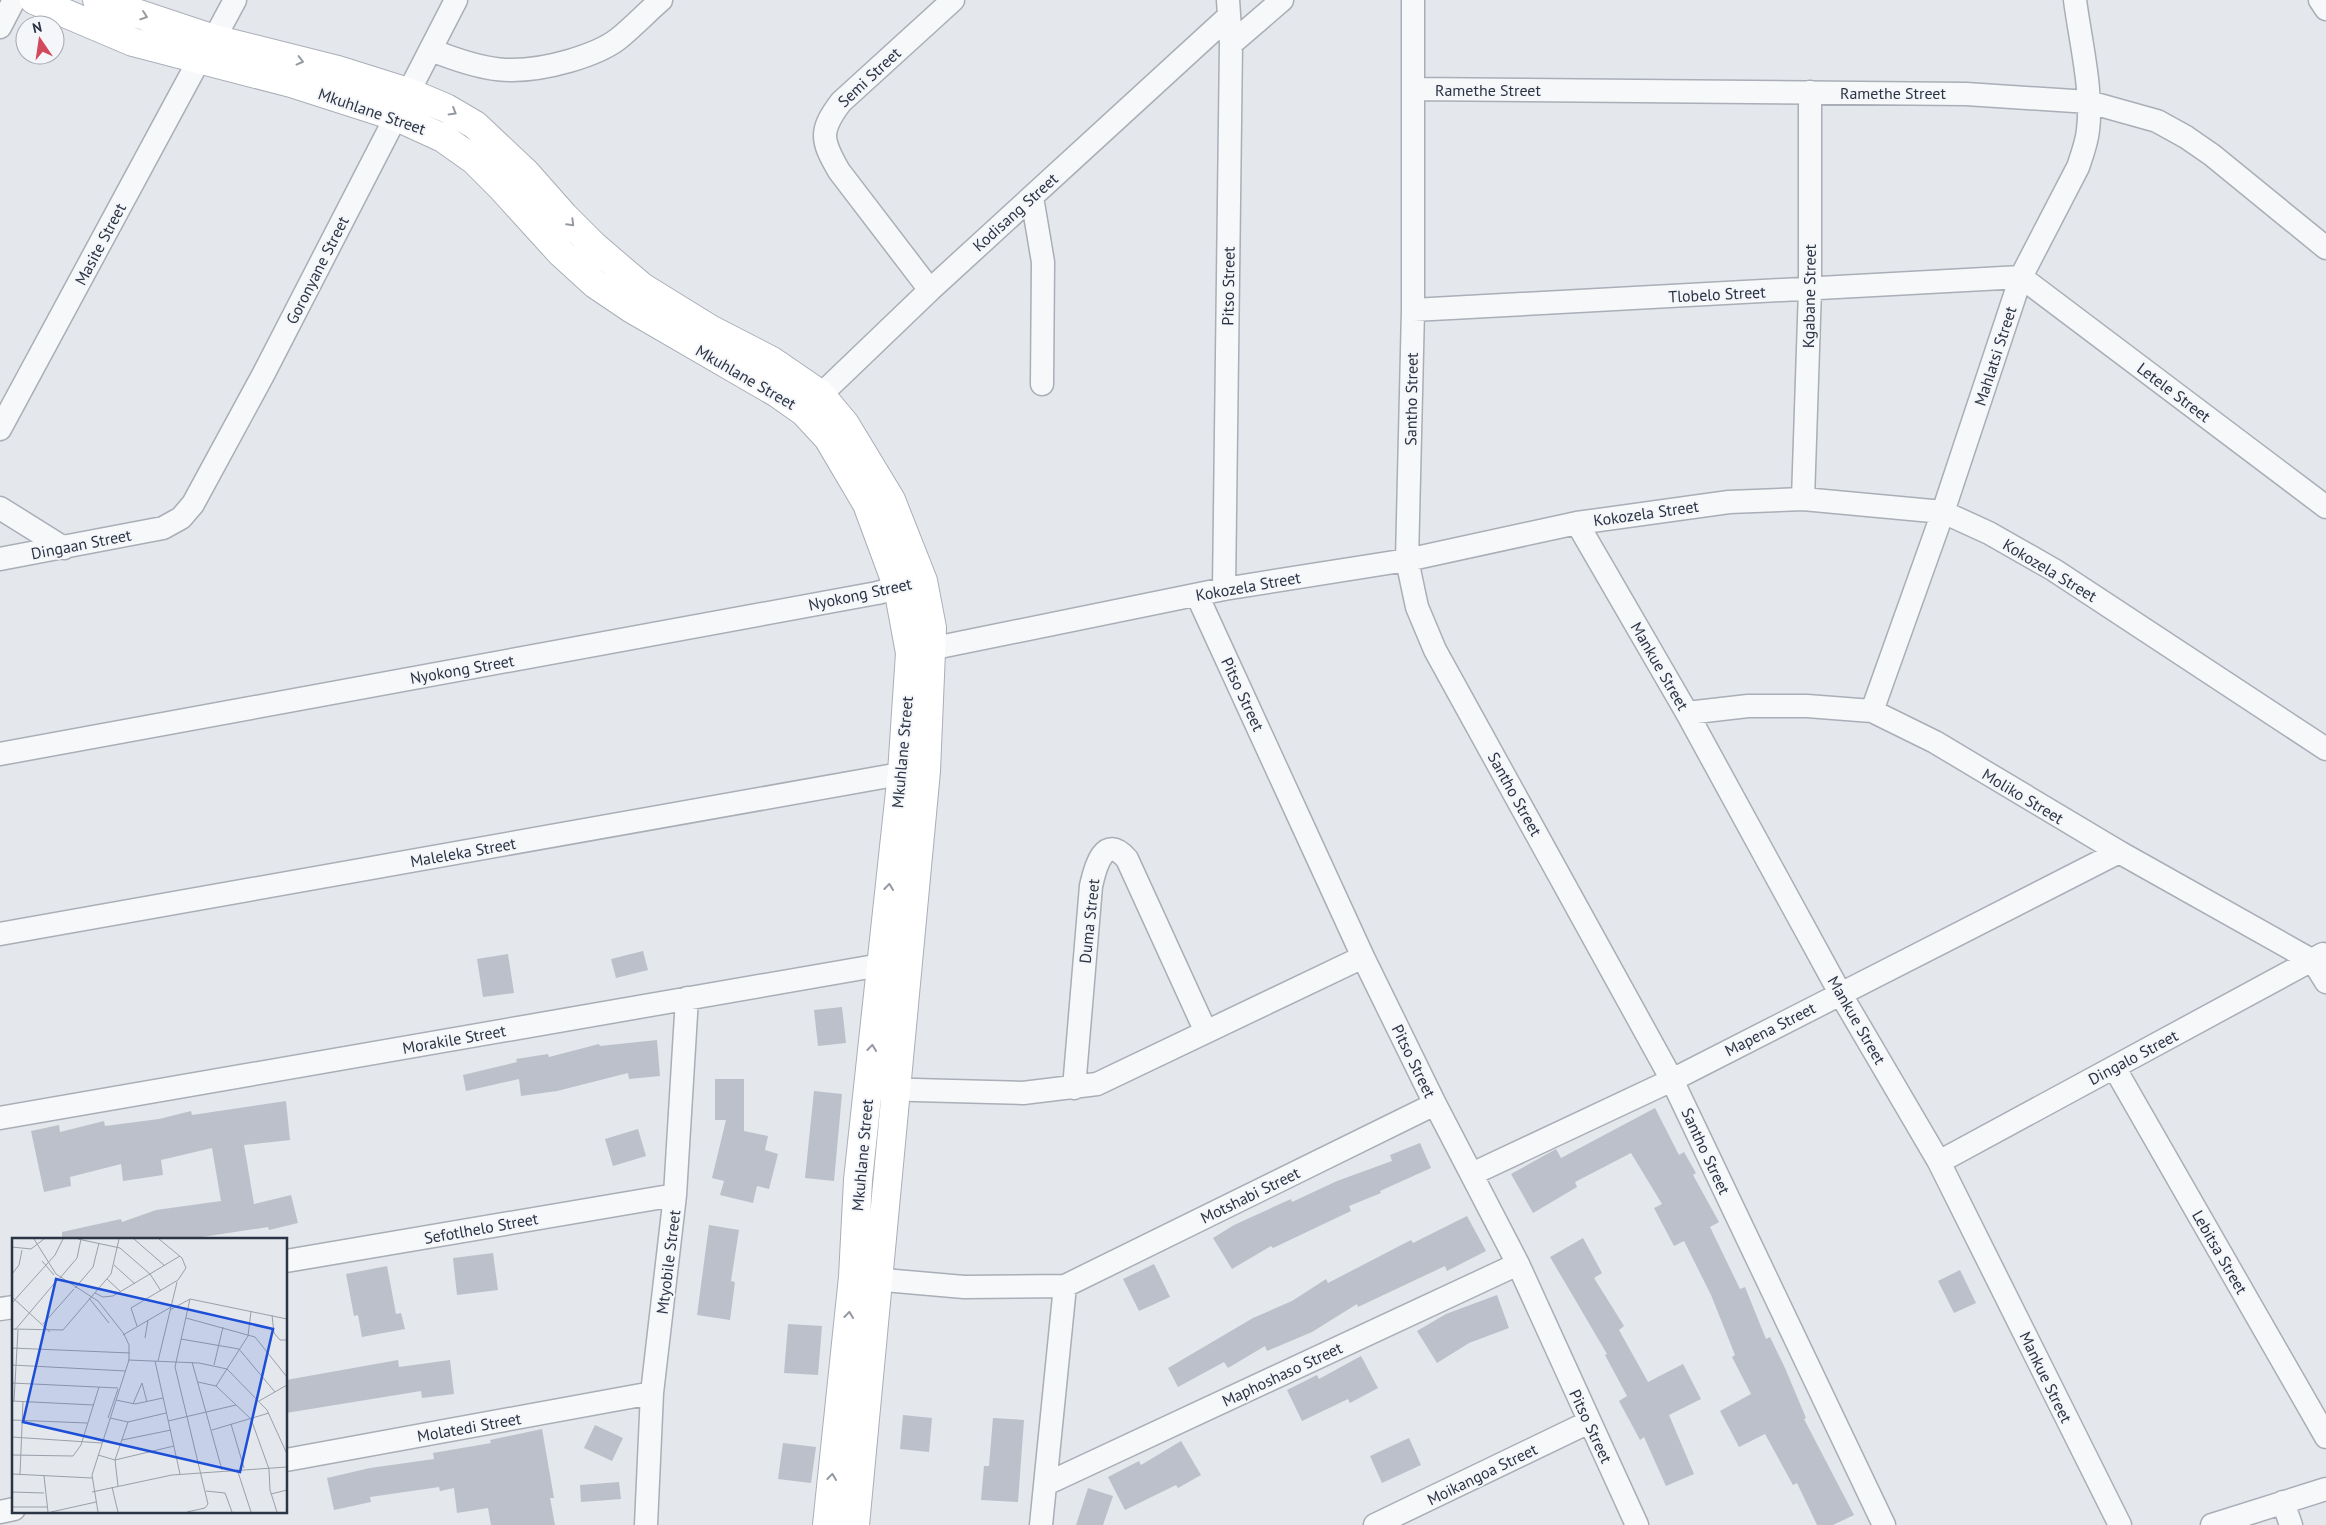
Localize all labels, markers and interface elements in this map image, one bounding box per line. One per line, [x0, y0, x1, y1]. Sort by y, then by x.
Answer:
one-way arrow [139, 10, 147, 20]
north arrow [15, 15, 65, 65]
text: N [31, 18, 44, 37]
street label: Semi Street [833, 42, 905, 111]
one-way arrow [295, 55, 304, 66]
street label: Ramethe Street [1435, 80, 1542, 100]
street label: Mkuhlane Street [316, 83, 429, 139]
street label: Ramethe Street [1840, 83, 1947, 103]
one-way arrow [448, 105, 457, 115]
street label: Kodisang Street [968, 168, 1062, 255]
street label: Masite Street [70, 199, 130, 288]
street label: Goronyane Street [281, 212, 353, 327]
one-way arrow [565, 217, 574, 226]
street label: Kgabane Street [1798, 243, 1820, 348]
street label: Pitso Street [1217, 246, 1239, 326]
street label: Tlobelo Street [1668, 281, 1767, 307]
street label: Mahlatsi Street [1969, 303, 2021, 408]
street label: Mkuhlane Street [692, 340, 800, 414]
street label: Santho Street [1400, 352, 1422, 446]
street label: Letele Street [2133, 358, 2215, 426]
street label: Kokozela Street [1592, 496, 1701, 530]
street label: Dingaan Street [29, 524, 133, 564]
street label: Kokozela Street [1999, 534, 2101, 606]
street label: Kokozela Street [1194, 567, 1303, 605]
street label: Nyokong Street [806, 573, 914, 615]
street label: Mankue Street [1627, 618, 1694, 714]
street label: Nyokong Street [408, 650, 516, 688]
street label: Pitso Street [1217, 654, 1269, 735]
street label: Mkuhlane Street [887, 695, 917, 809]
street label: Santho Street [1484, 748, 1547, 840]
street label: Moliko Street [1979, 764, 2068, 828]
street label: Maleleka Street [409, 833, 518, 871]
street label: Duma Street [1075, 877, 1103, 964]
one-way arrow [884, 883, 895, 891]
street label: Mankue Street [1824, 972, 1891, 1068]
street label: Mapena Street [1721, 997, 1819, 1060]
street label: Morakile Street [401, 1020, 508, 1058]
street label: Pitso Street [1388, 1021, 1441, 1101]
street label: Dingalo Street [2085, 1025, 2182, 1089]
one-way arrow [866, 1044, 877, 1052]
street label: Mkuhlane Street [847, 1098, 877, 1212]
street label: Santho Street [1677, 1105, 1735, 1198]
street label: Motshabi Street [1197, 1162, 1303, 1228]
street label: Lebitsa Street [2188, 1206, 2252, 1298]
street label: Sefotlhelo Street [422, 1208, 540, 1248]
street label: Mtyobile Street [652, 1208, 684, 1315]
inset map [12, 1238, 288, 1512]
one-way arrow [843, 1311, 854, 1319]
street label: Mankue Street [2015, 1328, 2077, 1426]
street label: Maphoshaso Street [1219, 1337, 1346, 1411]
street label: Pitso Street [1565, 1386, 1617, 1467]
street label: Molatedi Street [415, 1408, 523, 1446]
street label: Moikangoa Street [1424, 1438, 1541, 1509]
one-way arrow [826, 1472, 837, 1480]

